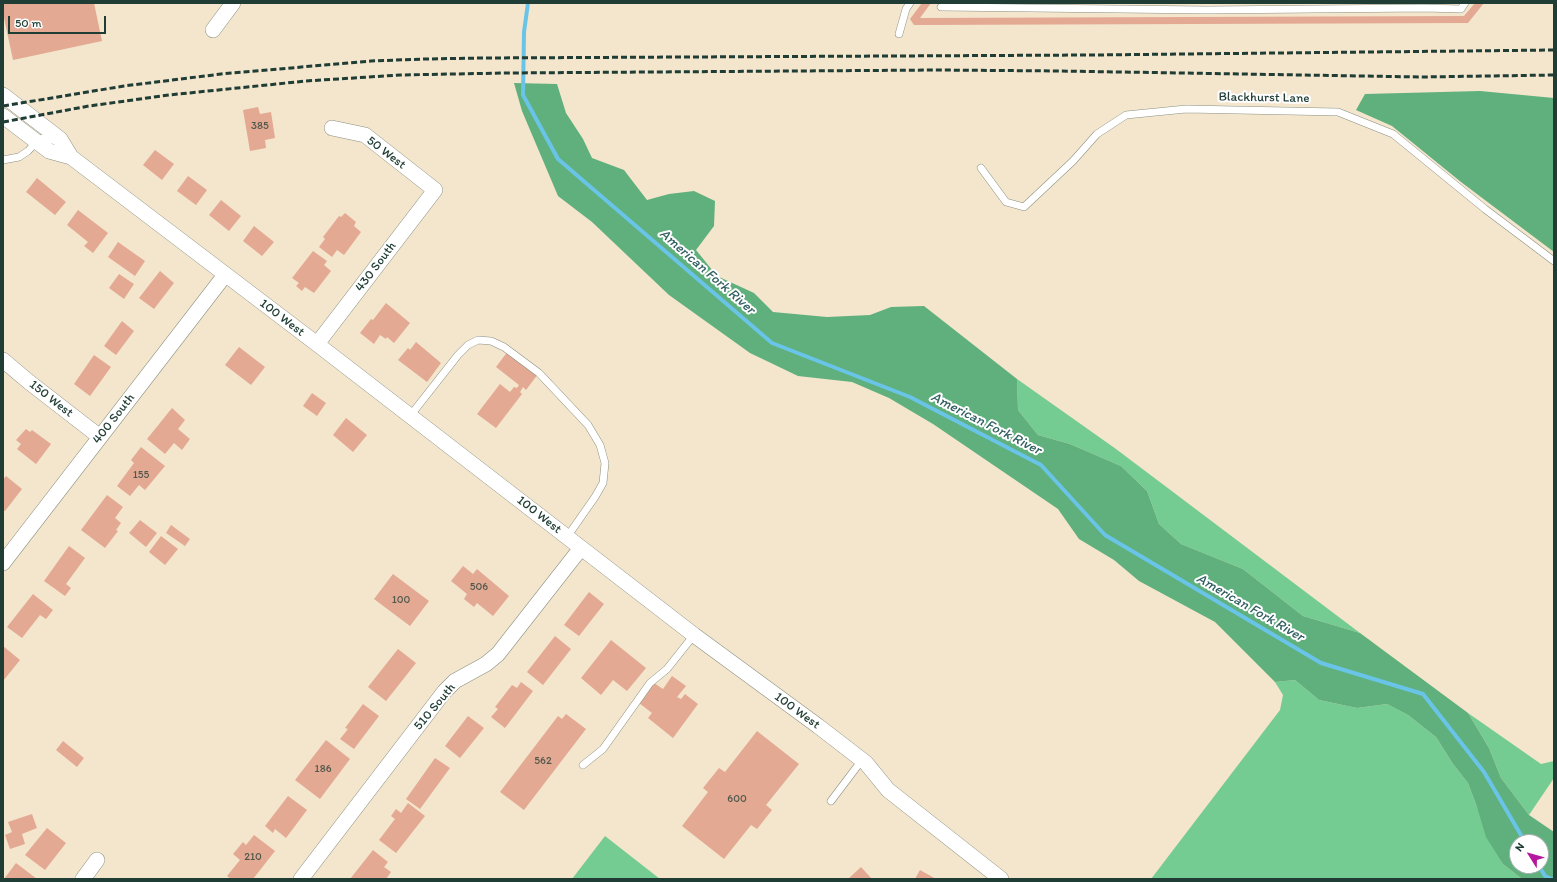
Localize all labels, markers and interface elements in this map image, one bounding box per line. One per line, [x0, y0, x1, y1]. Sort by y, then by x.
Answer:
scale bar [10, 8, 108, 34]
text: 50 m [15, 16, 41, 30]
street label: Blackhurst Lane [1218, 89, 1310, 107]
house number: 385 [251, 119, 269, 133]
street label: 50 West [363, 133, 409, 173]
water label: American Fork River [656, 226, 758, 318]
street label: 430 South [352, 239, 400, 295]
street label: 100 West [256, 296, 308, 340]
street label: 150 West [26, 377, 76, 421]
water label: American Fork River [928, 389, 1044, 459]
street label: 400 South [90, 391, 138, 447]
house number: 155 [133, 468, 149, 482]
street label: 100 West [514, 493, 564, 537]
water label: American Fork River [1193, 570, 1307, 646]
house number: 506 [470, 580, 488, 594]
house number: 100 [392, 593, 410, 607]
street label: 510 South [411, 680, 459, 734]
street label: 100 West [771, 689, 823, 733]
house number: 562 [534, 754, 552, 768]
house number: 186 [315, 762, 331, 776]
house number: 600 [727, 792, 747, 806]
north arrow [1509, 834, 1549, 874]
text: N [1512, 840, 1527, 854]
house number: 210 [244, 850, 262, 864]

